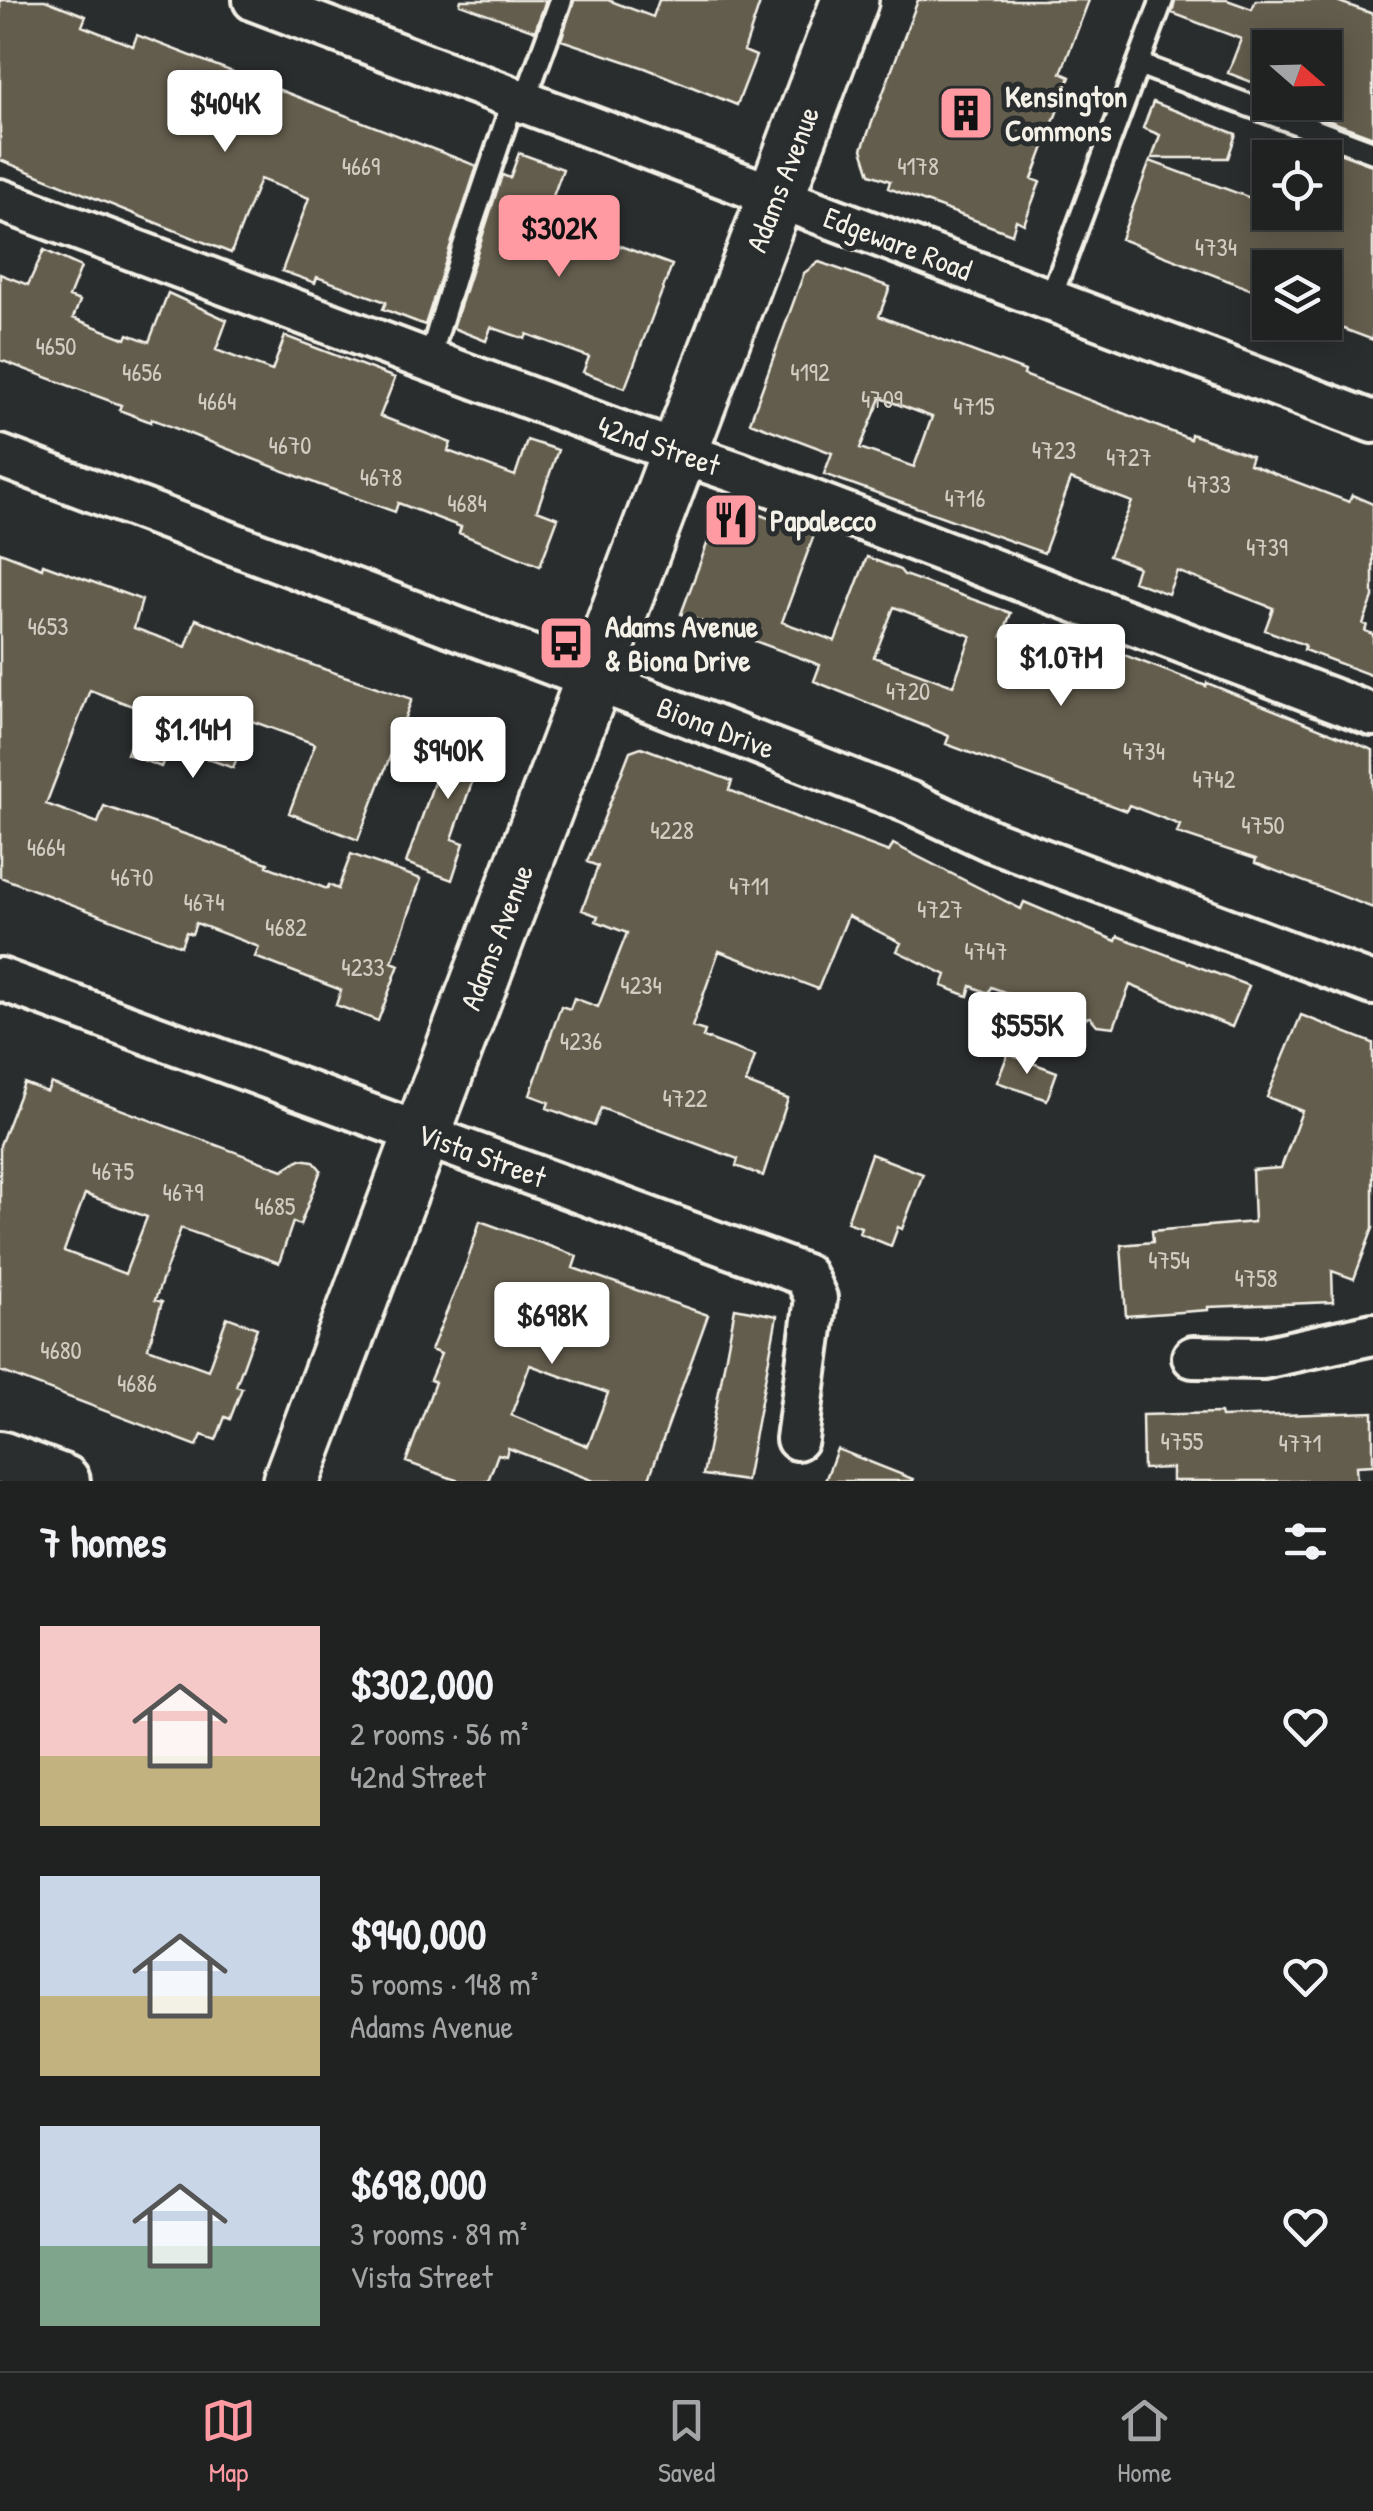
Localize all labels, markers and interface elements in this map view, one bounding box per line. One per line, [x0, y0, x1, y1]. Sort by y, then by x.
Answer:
north arrow [1252, 30, 1342, 120]
map controls [1252, 30, 1342, 340]
pin: $404K [155, 70, 295, 155]
place label: Kensington Commons [1005, 76, 1127, 150]
text: $404K [189, 81, 261, 124]
building icon: Kensington Commons [936, 83, 996, 143]
street label: Adams Avenue [736, 100, 828, 258]
button: locate [1252, 140, 1342, 230]
house number: 4669 [342, 149, 380, 183]
house number: 4178 [897, 149, 939, 183]
pin: $302K [489, 195, 629, 280]
street label: Edgeware Road [818, 196, 978, 290]
text: $302K [521, 206, 597, 249]
house number: 4734 [1195, 230, 1237, 264]
button: layers [1252, 250, 1342, 340]
house number: 4650 [35, 329, 77, 363]
house number: 4656 [122, 355, 162, 389]
house number: 4192 [790, 355, 830, 389]
house number: 4709 [861, 382, 903, 416]
house number: 4664 [198, 384, 236, 418]
house number: 4715 [953, 389, 995, 423]
street label: 42nd Street [592, 405, 726, 485]
house number: 4670 [269, 428, 311, 462]
house number: 4723 [1032, 433, 1076, 467]
house number: 4727 [1106, 440, 1152, 474]
house number: 4678 [360, 460, 402, 494]
house number: 4733 [1187, 467, 1231, 501]
house number: 4716 [945, 481, 985, 515]
house number: 4684 [447, 486, 487, 520]
restaurant icon: Papalecco [701, 490, 761, 550]
place label: Papalecco [770, 500, 876, 541]
house number: 4739 [1246, 530, 1288, 564]
place label: Adams Avenue & Biona Drive [605, 606, 758, 680]
house number: 4653 [27, 609, 69, 643]
bus stop icon: Adams Avenue & Biona Drive [536, 613, 596, 673]
pin: $1.07M [980, 624, 1142, 709]
text: $1.07M [1019, 635, 1103, 678]
house number: 4720 [886, 674, 930, 708]
street label: Biona Drive [652, 686, 780, 768]
pin: $1.14M [112, 696, 274, 781]
text: $1.14M [154, 707, 232, 750]
pin: $940K [378, 717, 518, 802]
text: $940K [412, 728, 484, 771]
house number: 4734 [1123, 734, 1165, 768]
house number: 4742 [1193, 762, 1236, 796]
house number: 4750 [1241, 808, 1285, 842]
house number: 4228 [650, 813, 694, 847]
house number: 4664 [27, 830, 65, 864]
street label: Adams Avenue [450, 858, 542, 1016]
house number: 4670 [111, 860, 153, 894]
house number: 4711 [729, 869, 769, 903]
house number: 4674 [183, 885, 225, 919]
house number: 4727 [917, 892, 963, 926]
house number: 4682 [265, 910, 307, 944]
house number: 4747 [964, 934, 1008, 968]
house number: 4233 [341, 950, 385, 984]
house number: 4234 [620, 968, 662, 1002]
pin: $555K [957, 992, 1097, 1077]
text: $555K [990, 1003, 1064, 1046]
house number: 4236 [560, 1024, 602, 1058]
house number: 4722 [662, 1081, 708, 1115]
street label: Vista Street [412, 1113, 552, 1197]
house number: 4675 [92, 1154, 135, 1188]
house number: 4679 [163, 1175, 203, 1209]
house number: 4685 [255, 1189, 296, 1223]
house number: 4754 [1148, 1243, 1190, 1277]
house number: 4758 [1234, 1261, 1278, 1295]
pin: $698K [482, 1282, 622, 1367]
text: $698K [516, 1293, 588, 1336]
house number: 4680 [40, 1333, 82, 1367]
house number: 4686 [117, 1366, 157, 1400]
house number: 4755 [1161, 1424, 1204, 1458]
house number: 4771 [1278, 1426, 1322, 1460]
text: 7 homes [40, 1513, 166, 1570]
icon: filters [1278, 1514, 1333, 1569]
text: $302,000 [350, 1655, 494, 1712]
icon: home [120, 1666, 240, 1786]
icon: heart [1278, 1699, 1333, 1754]
text: 2 rooms · 56 m² [350, 1712, 528, 1755]
text: 42nd Street [350, 1755, 486, 1798]
text: $940,000 [350, 1905, 486, 1962]
icon: home [120, 1916, 240, 2036]
icon: heart [1278, 1949, 1333, 2004]
text: 5 rooms · 148 m² [350, 1962, 538, 2005]
text: Adams Avenue [350, 2005, 513, 2048]
text: $698,000 [350, 2155, 487, 2212]
icon: home [120, 2166, 240, 2286]
icon: heart [1278, 2199, 1333, 2254]
text: 3 rooms · 89 m² [350, 2212, 527, 2255]
text: Vista Street [350, 2255, 493, 2298]
tab: Map [201, 2393, 256, 2491]
tab: Saved [658, 2393, 715, 2491]
tab: Home [1117, 2393, 1172, 2491]

